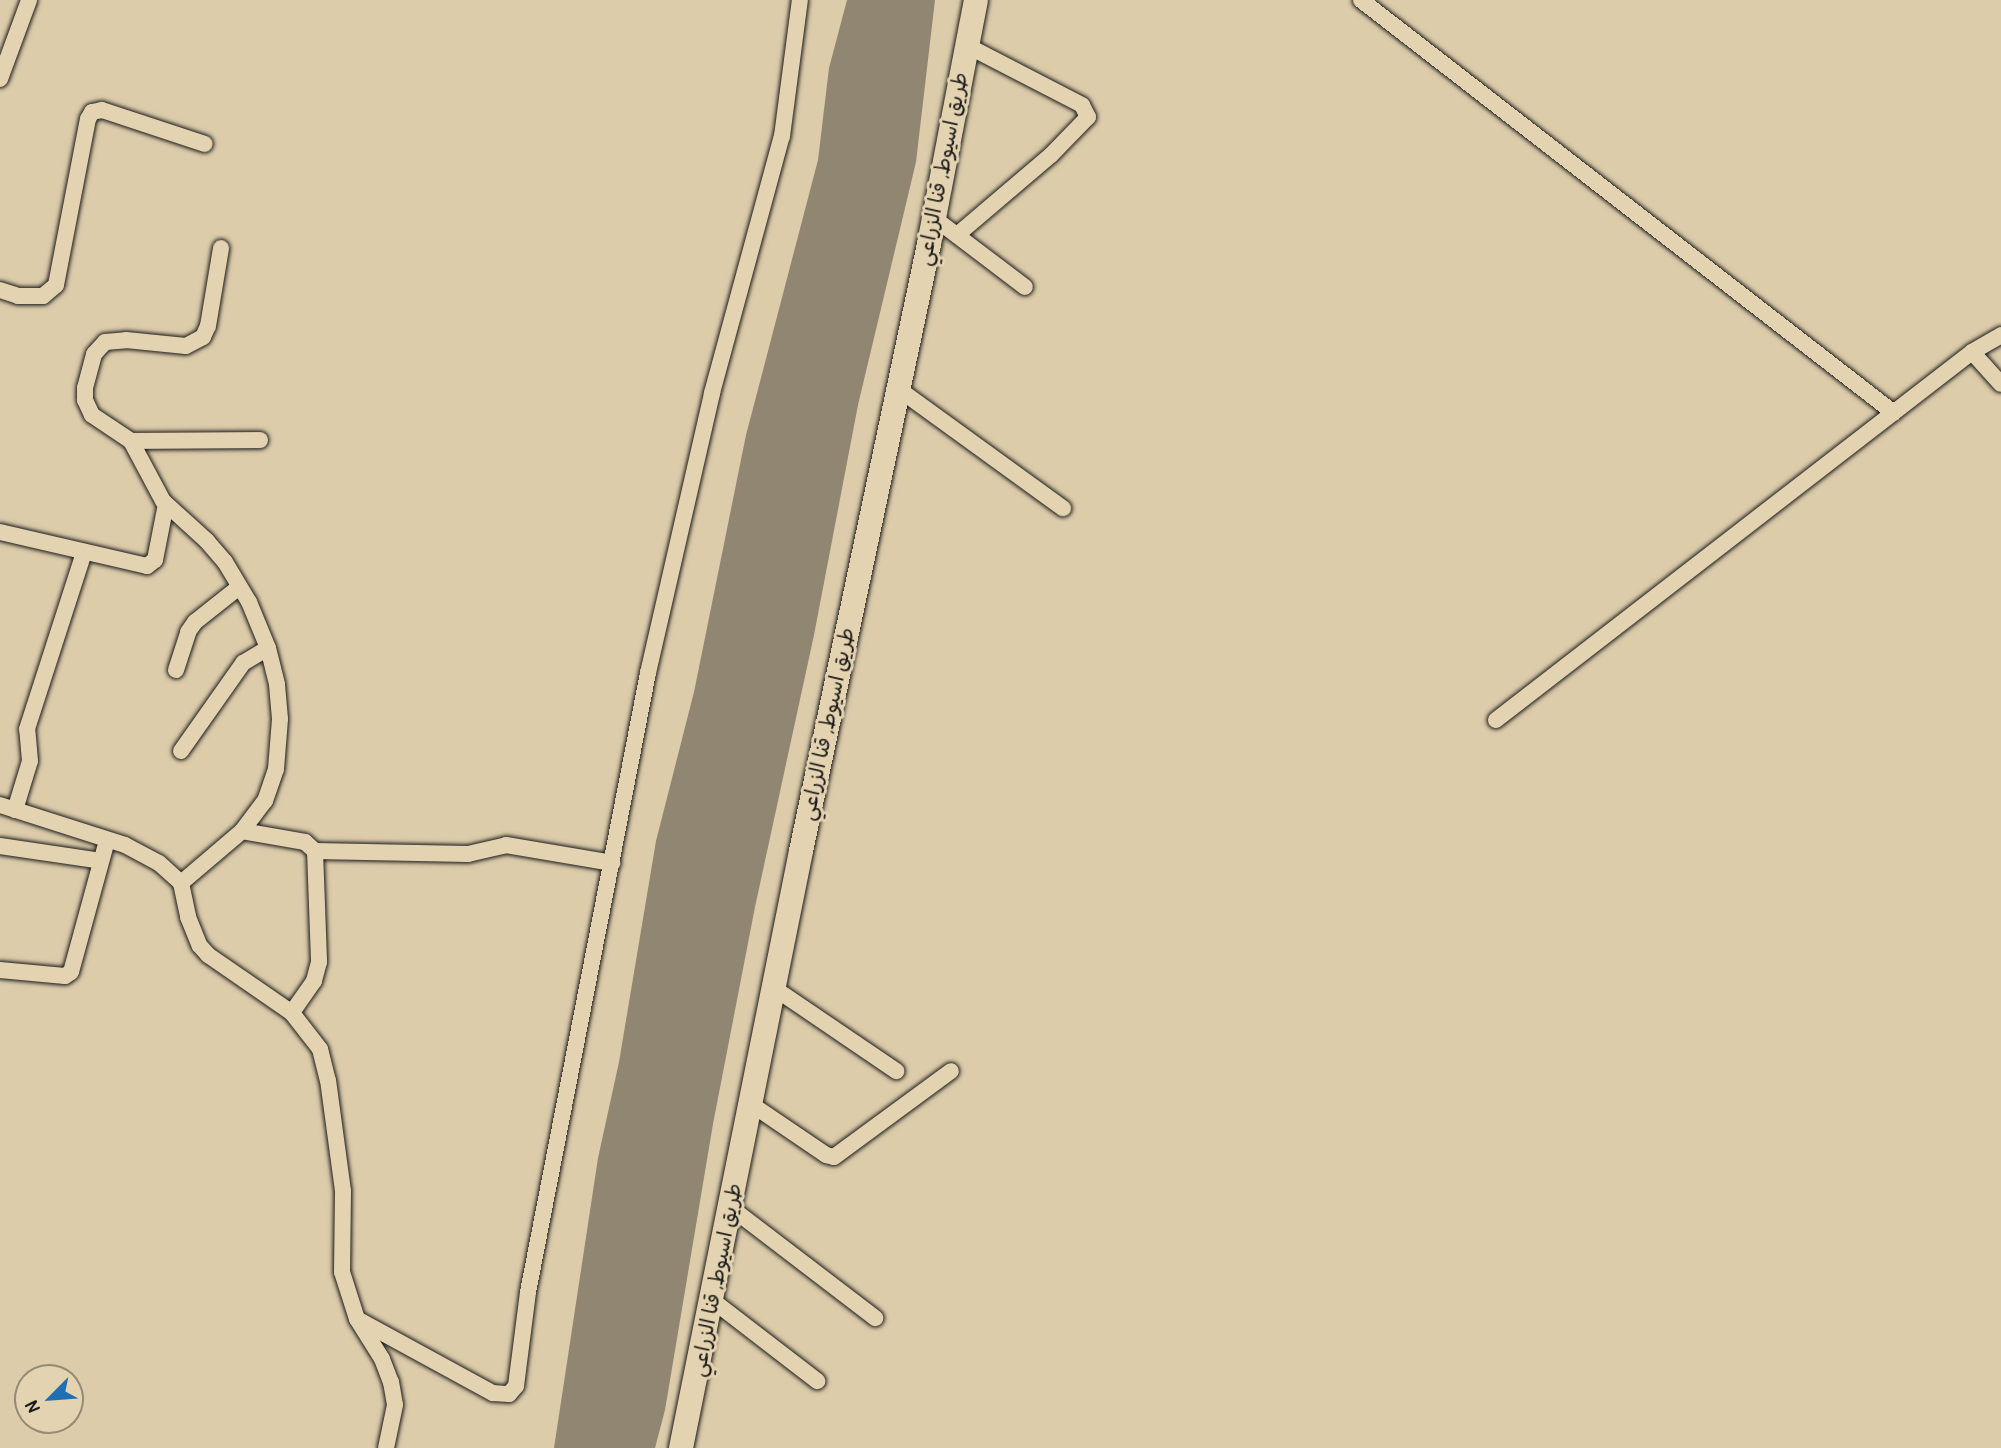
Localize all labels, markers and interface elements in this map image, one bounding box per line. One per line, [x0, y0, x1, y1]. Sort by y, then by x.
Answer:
street label: طريق اسيوط, قنا الزراعي [911, 70, 973, 268]
street label: طريق اسيوط, قنا الزراعي [794, 625, 860, 823]
street label: طريق اسيوط, قنا الزراعي [685, 1181, 747, 1379]
north arrow [14, 1364, 84, 1434]
text: N [18, 1397, 46, 1417]

